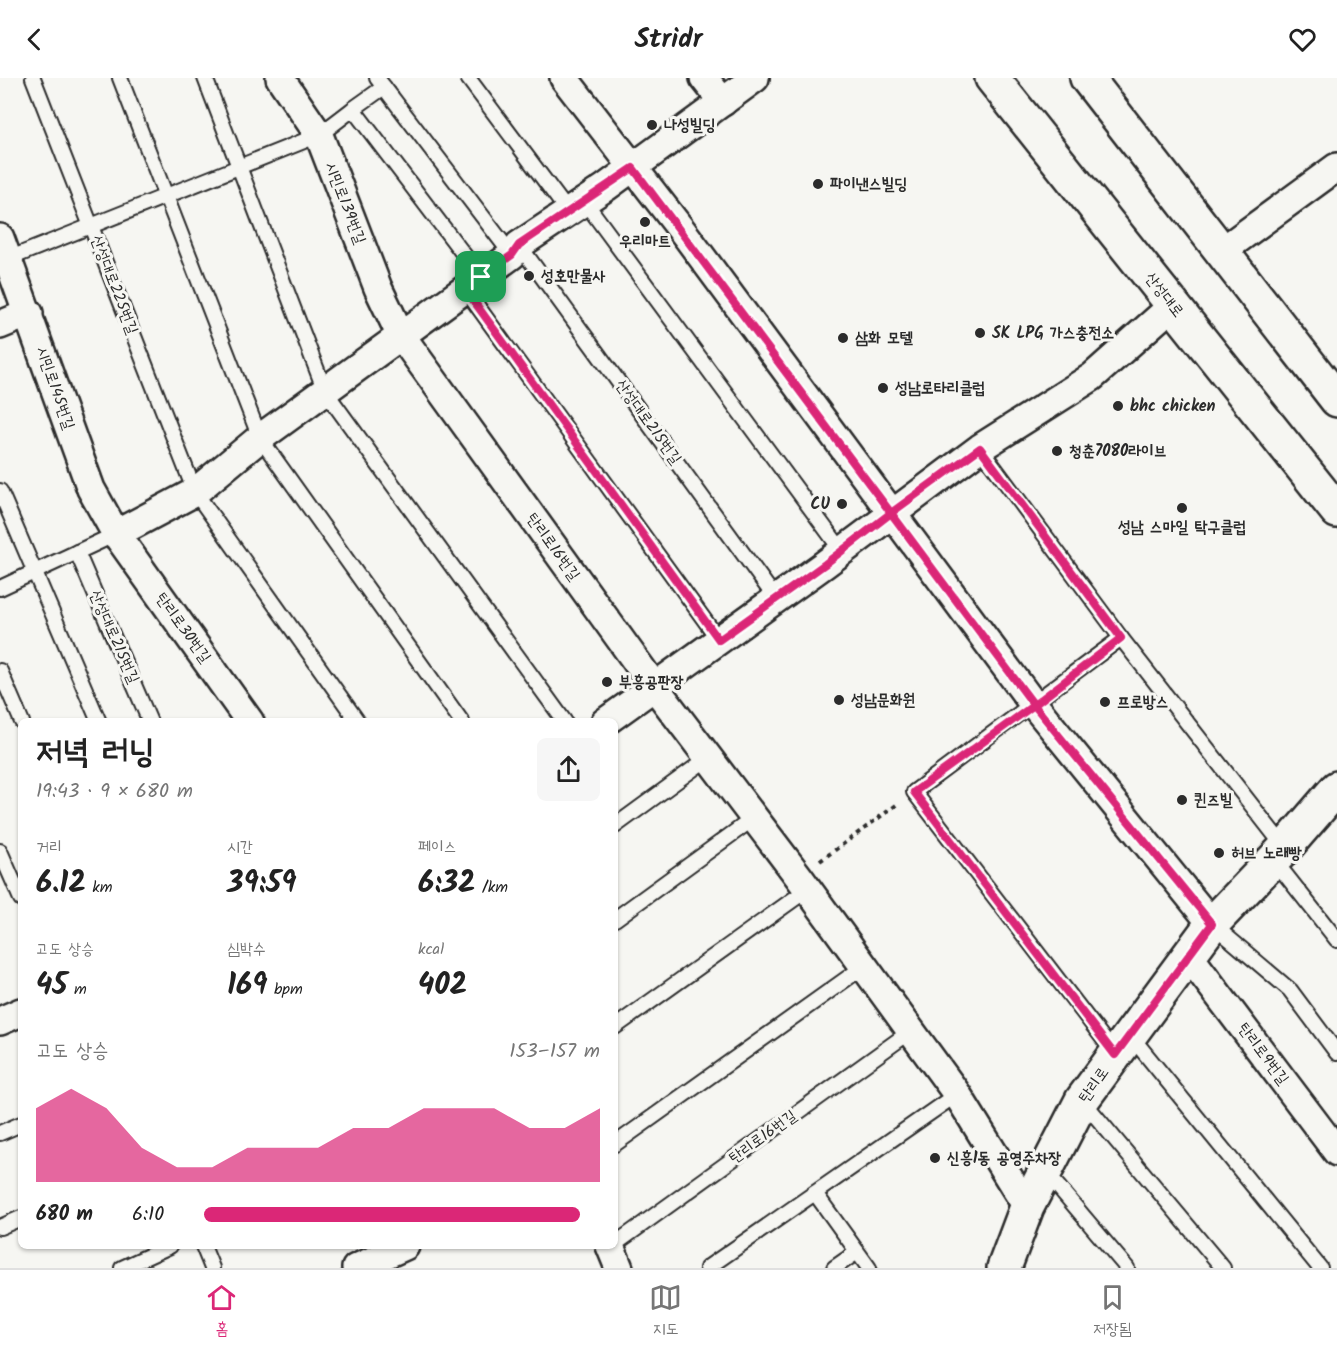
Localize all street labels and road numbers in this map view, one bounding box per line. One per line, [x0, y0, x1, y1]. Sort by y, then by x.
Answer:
street label: 시민로139번길 [318, 158, 372, 248]
street label: 산성대로225번길 [84, 232, 144, 338]
street label: 산성대로 [1138, 267, 1190, 323]
street label: 시민로145번길 [29, 343, 81, 433]
street label: 산성대로215번길 [608, 374, 688, 470]
street label: 탄리로16번길 [520, 508, 586, 586]
street label: 산성대로215번길 [82, 586, 146, 688]
street label: 탄리로30번길 [149, 588, 217, 668]
street label: 탄리로9번길 [1231, 1018, 1295, 1090]
street label: 탄리로 [1073, 1062, 1115, 1108]
street label: 탄리로16번길 [724, 1104, 802, 1170]

